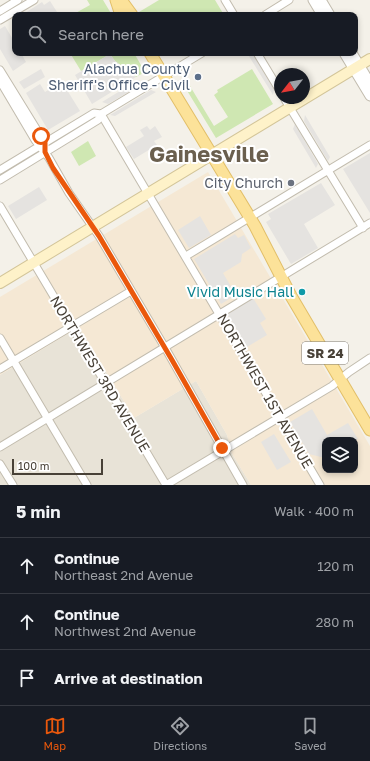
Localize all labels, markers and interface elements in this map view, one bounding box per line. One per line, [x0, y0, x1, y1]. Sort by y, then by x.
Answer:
search box [12, 12, 358, 56]
icon: search [26, 23, 48, 45]
text: Search here [58, 25, 144, 43]
place label: Alachua County Sheriff's Office - Civil [48, 60, 190, 93]
north arrow [274, 68, 310, 104]
marker: Alachua County Sheriff's Office - Civil [193, 72, 203, 82]
route start [32, 127, 50, 145]
district label: Gainesville [149, 140, 269, 167]
place label: City Church [204, 174, 283, 191]
marker: City Church [286, 178, 296, 188]
place label: Vivid Music Hall [187, 283, 294, 300]
marker: Vivid Music Hall [297, 287, 307, 297]
street label: NORTHWEST 3RD AVENUE [47, 293, 154, 455]
street label: NORTHWEST 1ST AVENUE [214, 310, 317, 471]
road number: SR 24 [302, 342, 348, 364]
map controls [322, 437, 358, 473]
button: layers [322, 437, 358, 473]
route end [213, 439, 231, 457]
scale bar [12, 457, 103, 476]
text: 100 m [18, 459, 49, 472]
text: 5 min [16, 501, 60, 522]
text: Walk · 400 m [274, 503, 354, 519]
text: Continue [54, 549, 120, 567]
icon: ahead [16, 555, 38, 577]
text: 120 m [317, 558, 354, 574]
text: Northeast 2nd Avenue [54, 567, 193, 583]
text: Continue [54, 605, 120, 623]
icon: ahead [16, 611, 38, 633]
text: 280 m [316, 614, 354, 630]
text: Northwest 2nd Avenue [54, 623, 196, 639]
icon: arrive [16, 667, 38, 689]
text: Arrive at destination [54, 669, 203, 687]
tab: Map [44, 715, 66, 752]
tab: Directions [153, 715, 207, 752]
tab: Saved [294, 715, 326, 752]

